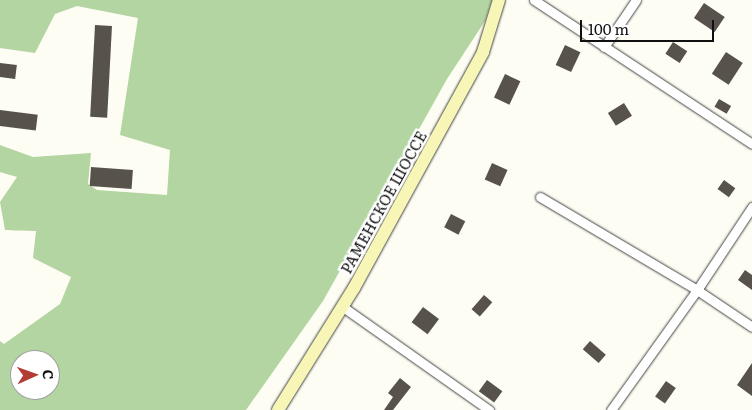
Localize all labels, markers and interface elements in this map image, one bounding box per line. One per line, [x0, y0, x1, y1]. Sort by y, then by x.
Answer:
scale bar [582, 10, 716, 42]
text: 100 m [588, 17, 629, 40]
street label: РАМЕНСКОЕ ШОССЕ [336, 128, 430, 276]
north arrow [10, 350, 60, 400]
text: С [39, 369, 59, 380]

